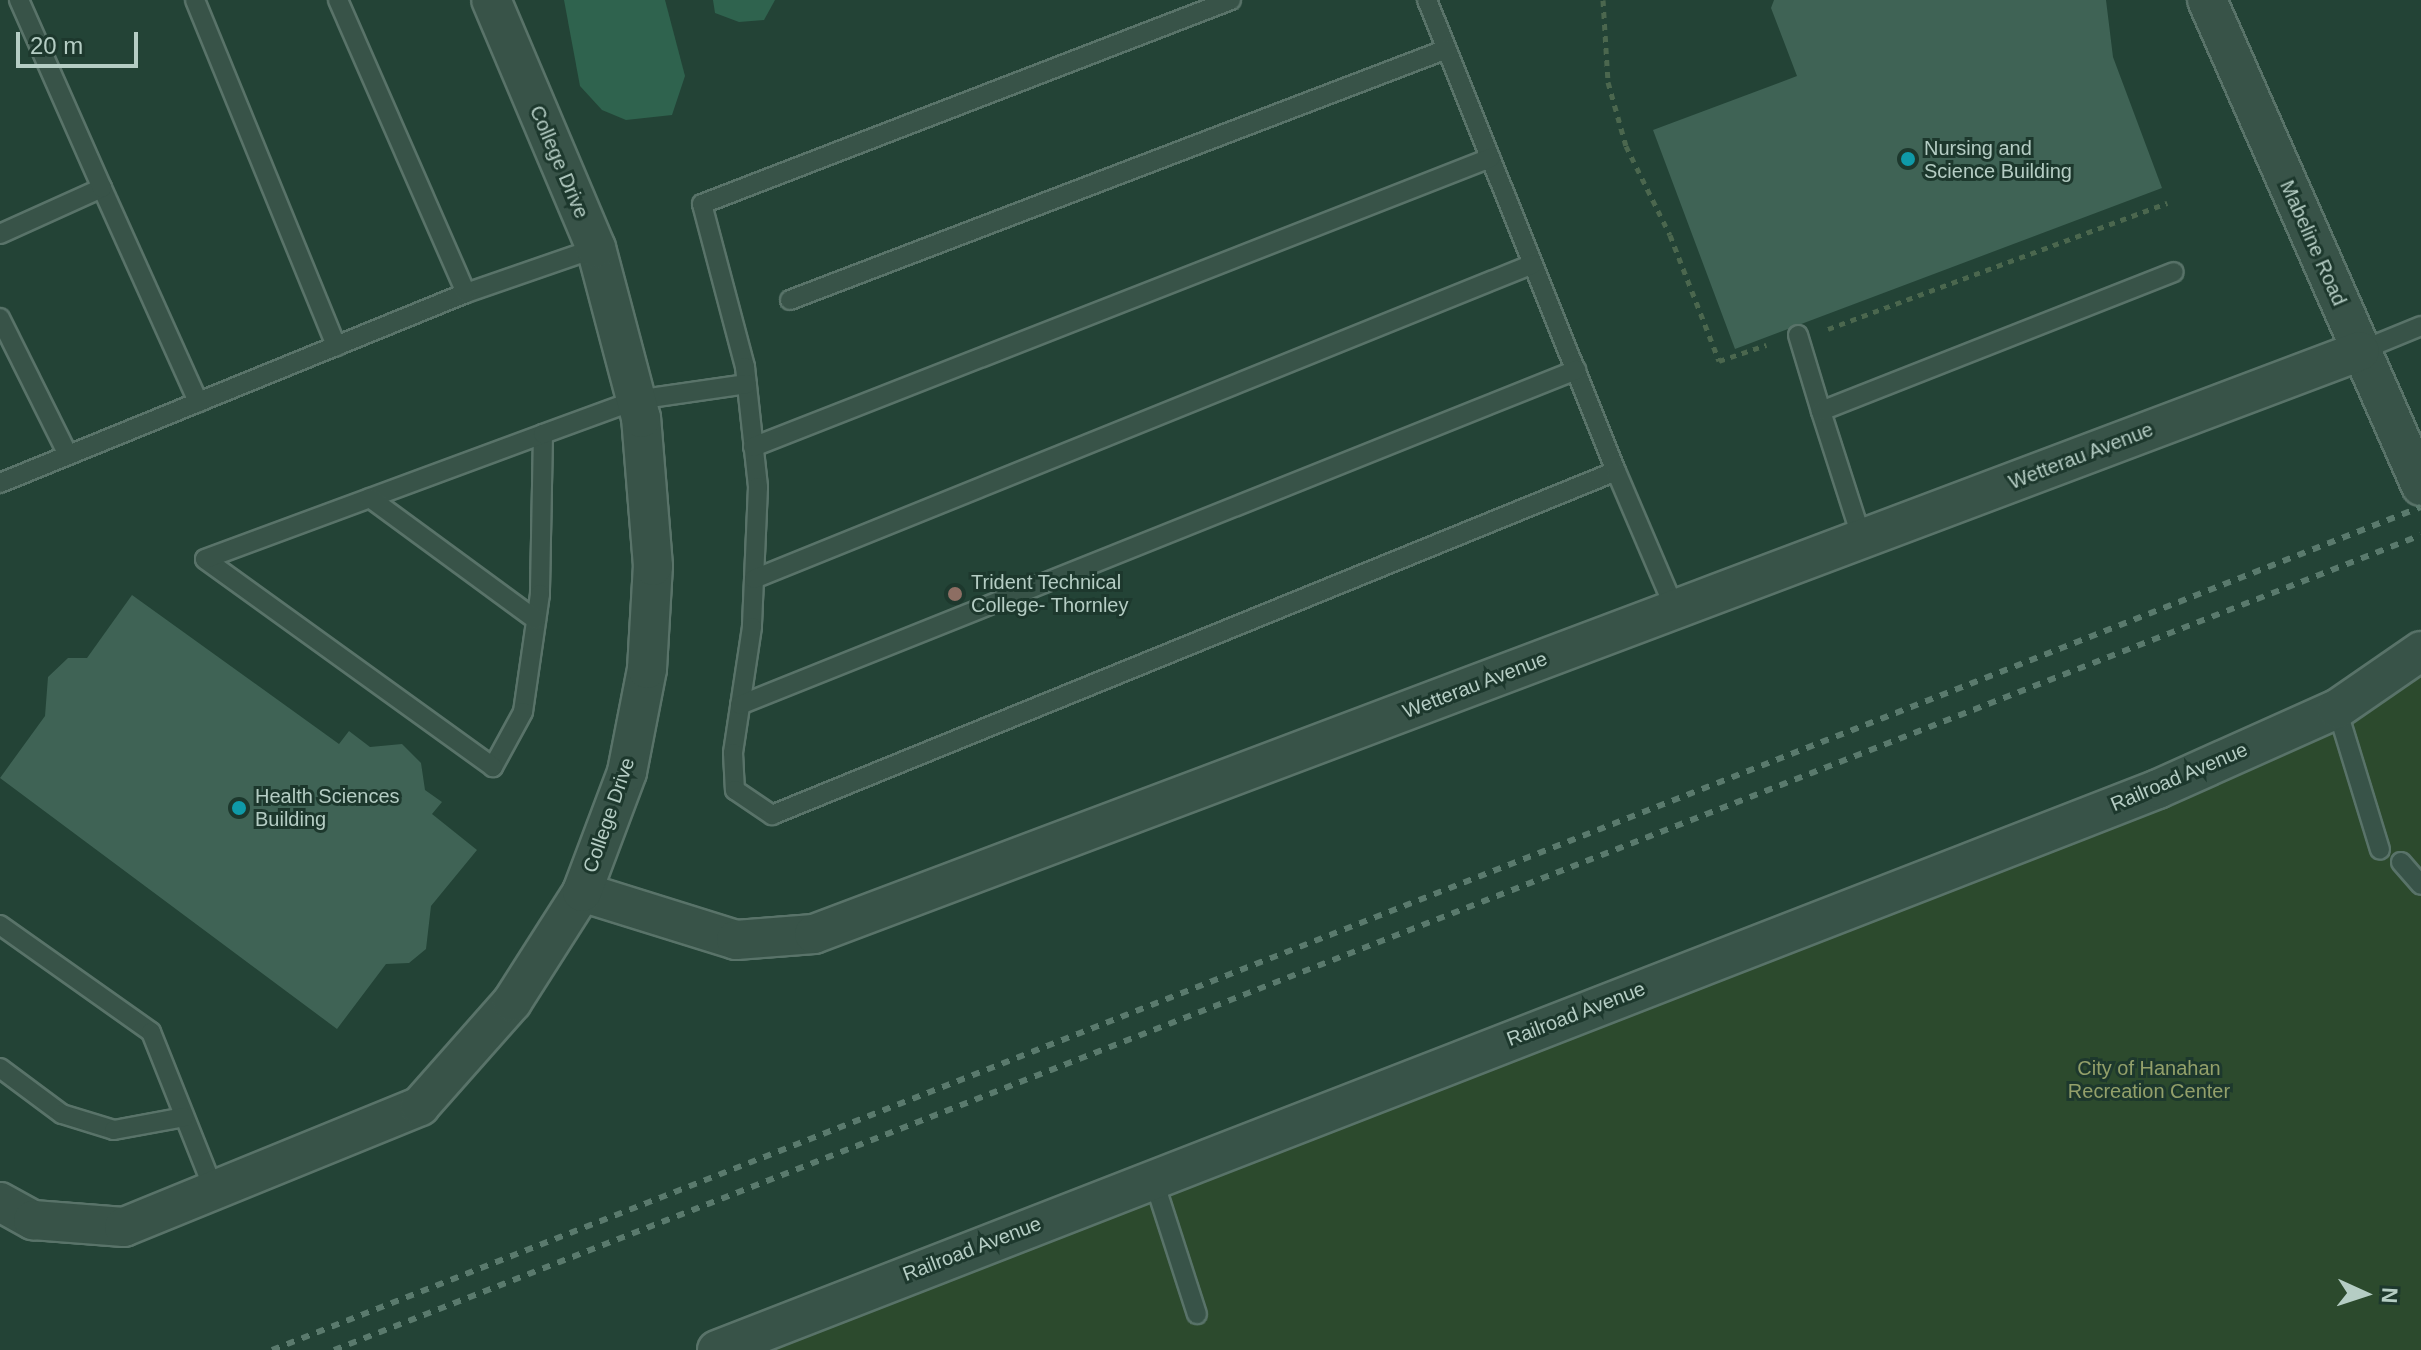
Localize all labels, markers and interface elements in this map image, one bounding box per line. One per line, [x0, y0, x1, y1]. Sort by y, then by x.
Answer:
scale bar [20, 16, 142, 66]
text: 20 m [30, 32, 83, 59]
street label: College Drive [525, 102, 593, 222]
place label: Nursing and Science Building [1924, 136, 2072, 183]
marker: Nursing and Science Building [1899, 150, 1917, 168]
street label: Mabeline Road [2275, 177, 2351, 309]
street label: Wetterau Avenue [2005, 417, 2157, 495]
place label: Trident Technical College- Thornley [971, 570, 1129, 617]
marker: Trident Technical College- Thornley [946, 585, 964, 603]
street label: Wetterau Avenue [1399, 646, 1551, 724]
street label: Railroad Avenue [2106, 737, 2252, 817]
street label: College Drive [578, 754, 640, 876]
place label: Health Sciences Building [255, 784, 400, 831]
marker: Health Sciences Building [230, 799, 248, 817]
street label: Railroad Avenue [1503, 976, 1649, 1052]
park label: City of Hanahan Recreation Center [2068, 1057, 2230, 1104]
street label: Railroad Avenue [899, 1211, 1045, 1287]
north arrow [2325, 1254, 2405, 1334]
text: N [2377, 1287, 2402, 1304]

